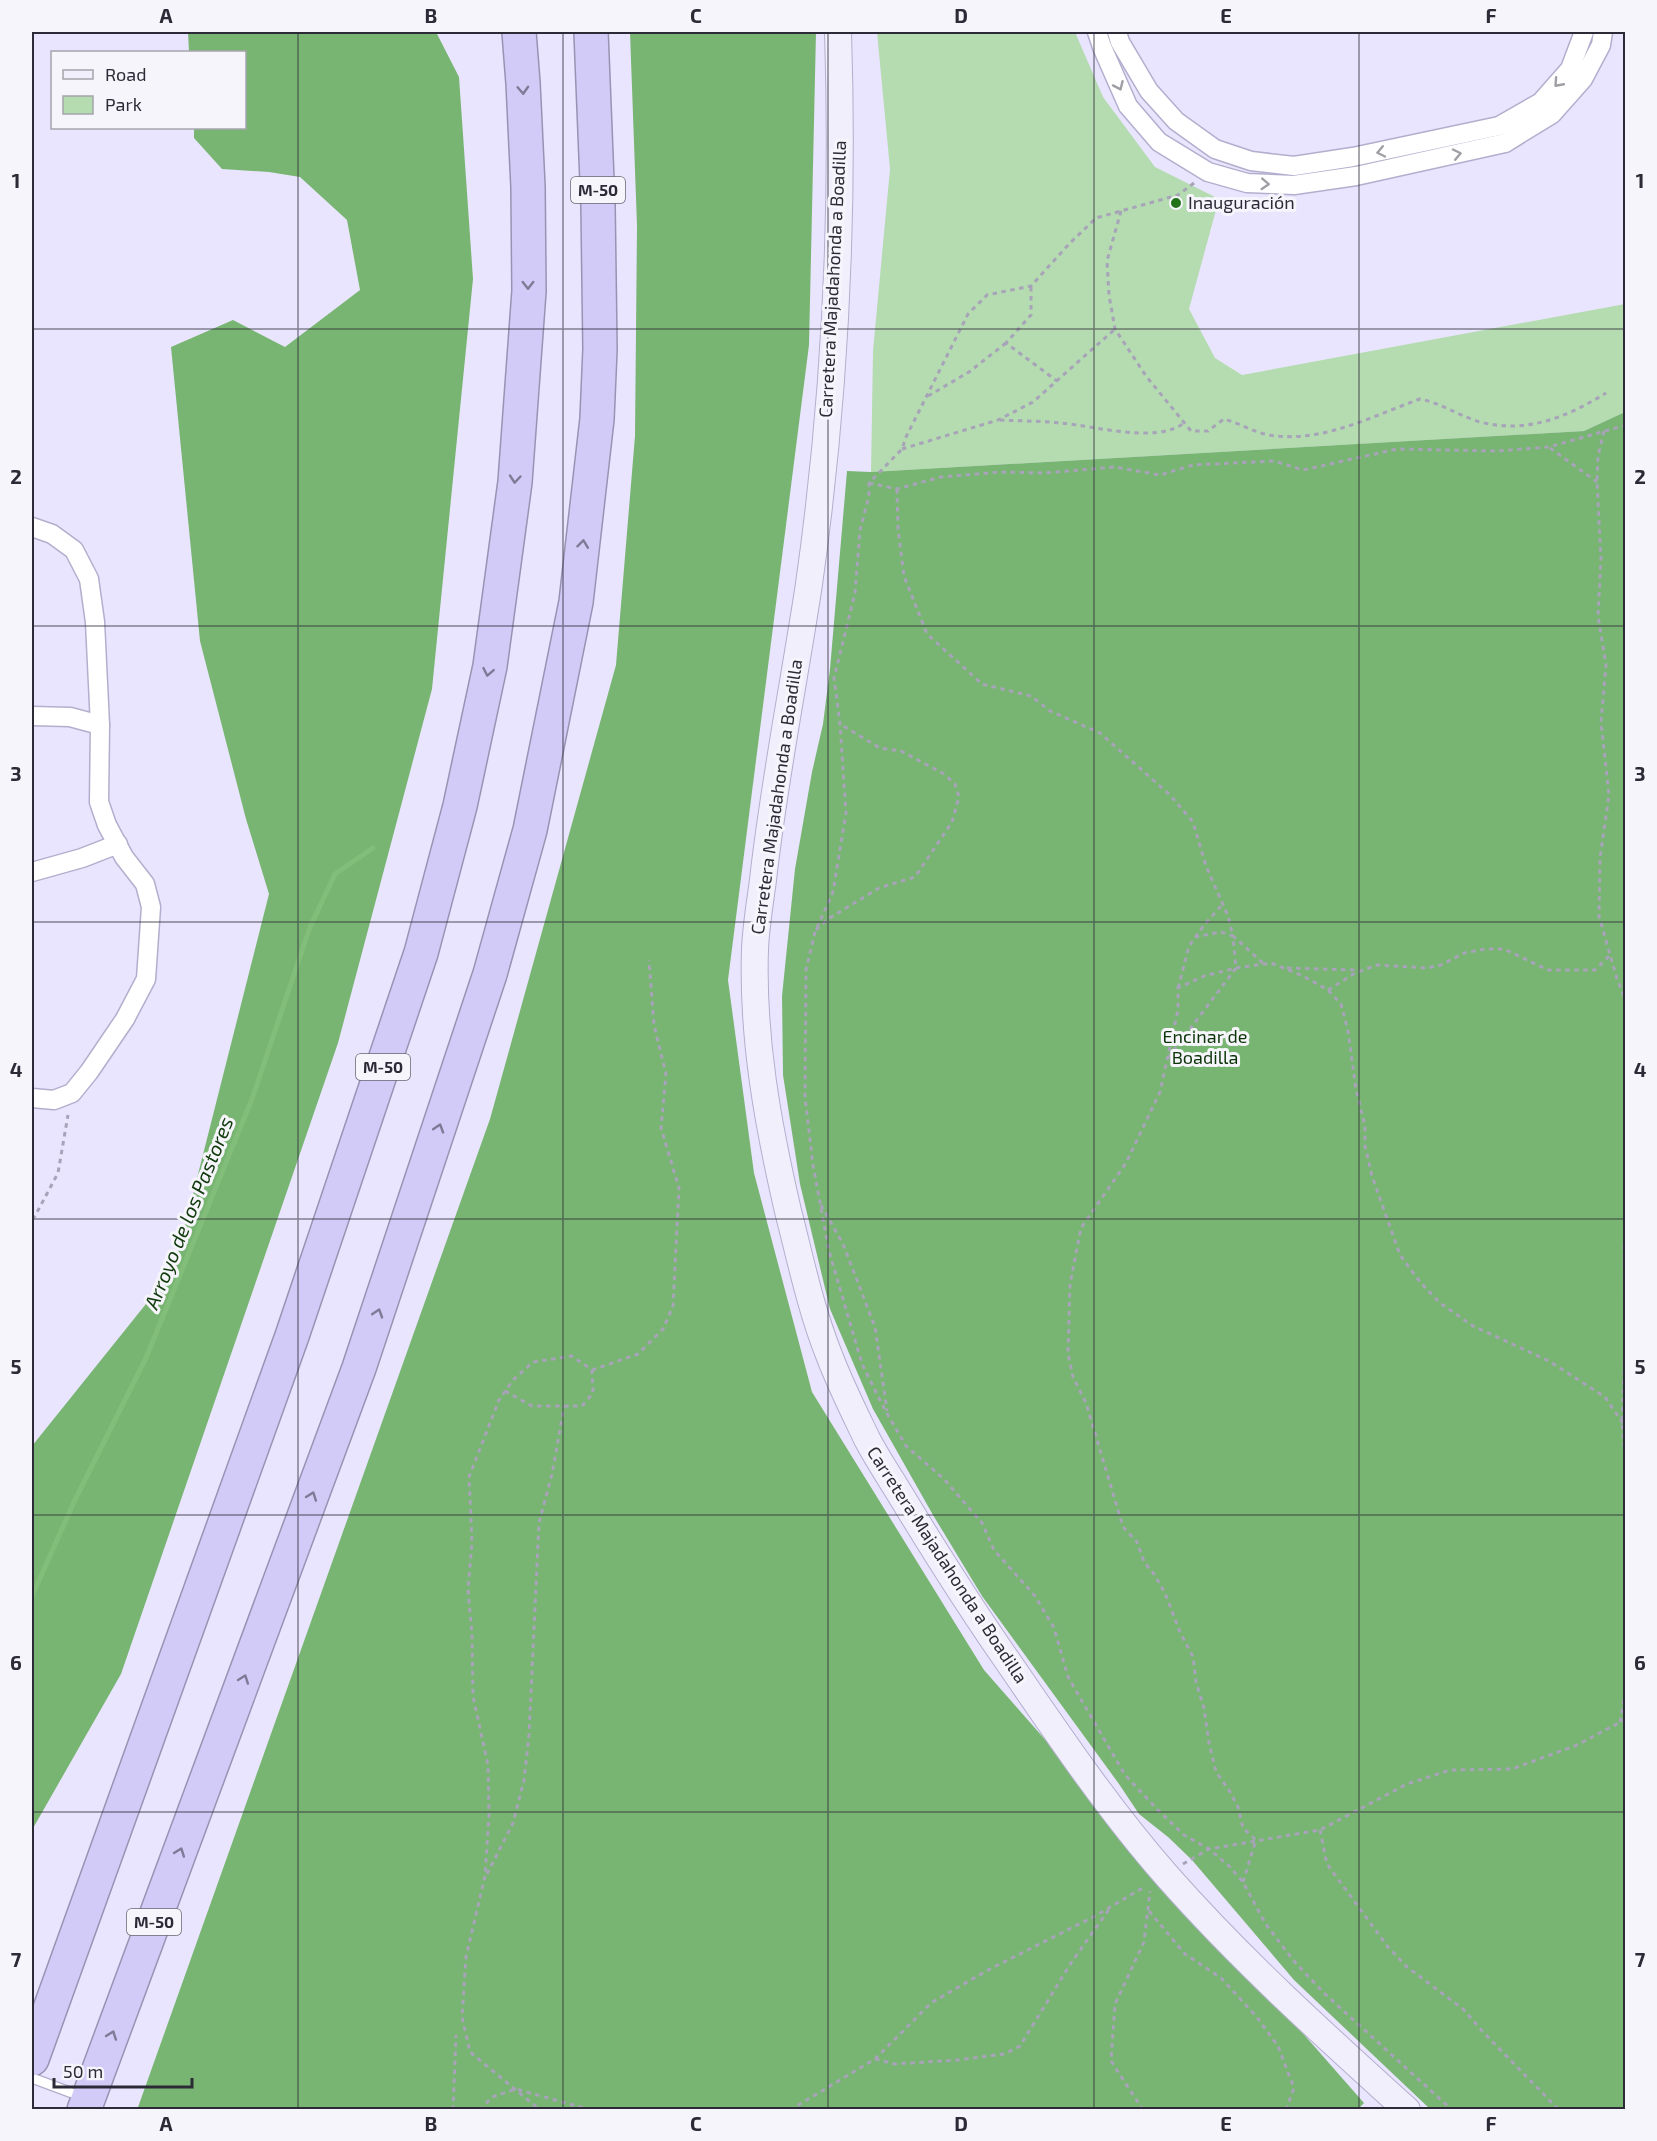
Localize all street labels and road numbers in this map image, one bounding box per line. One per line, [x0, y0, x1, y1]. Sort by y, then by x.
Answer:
street label: Carretera Majadahonda a Boadilla [814, 140, 850, 418]
road number: M-50 [571, 177, 625, 203]
street label: Carretera Majadahonda a Boadilla [746, 658, 806, 936]
road number: M-50 [356, 1054, 410, 1080]
street label: Carretera Majadahonda a Boadilla [863, 1442, 1033, 1687]
road number: M-50 [127, 1909, 181, 1935]

